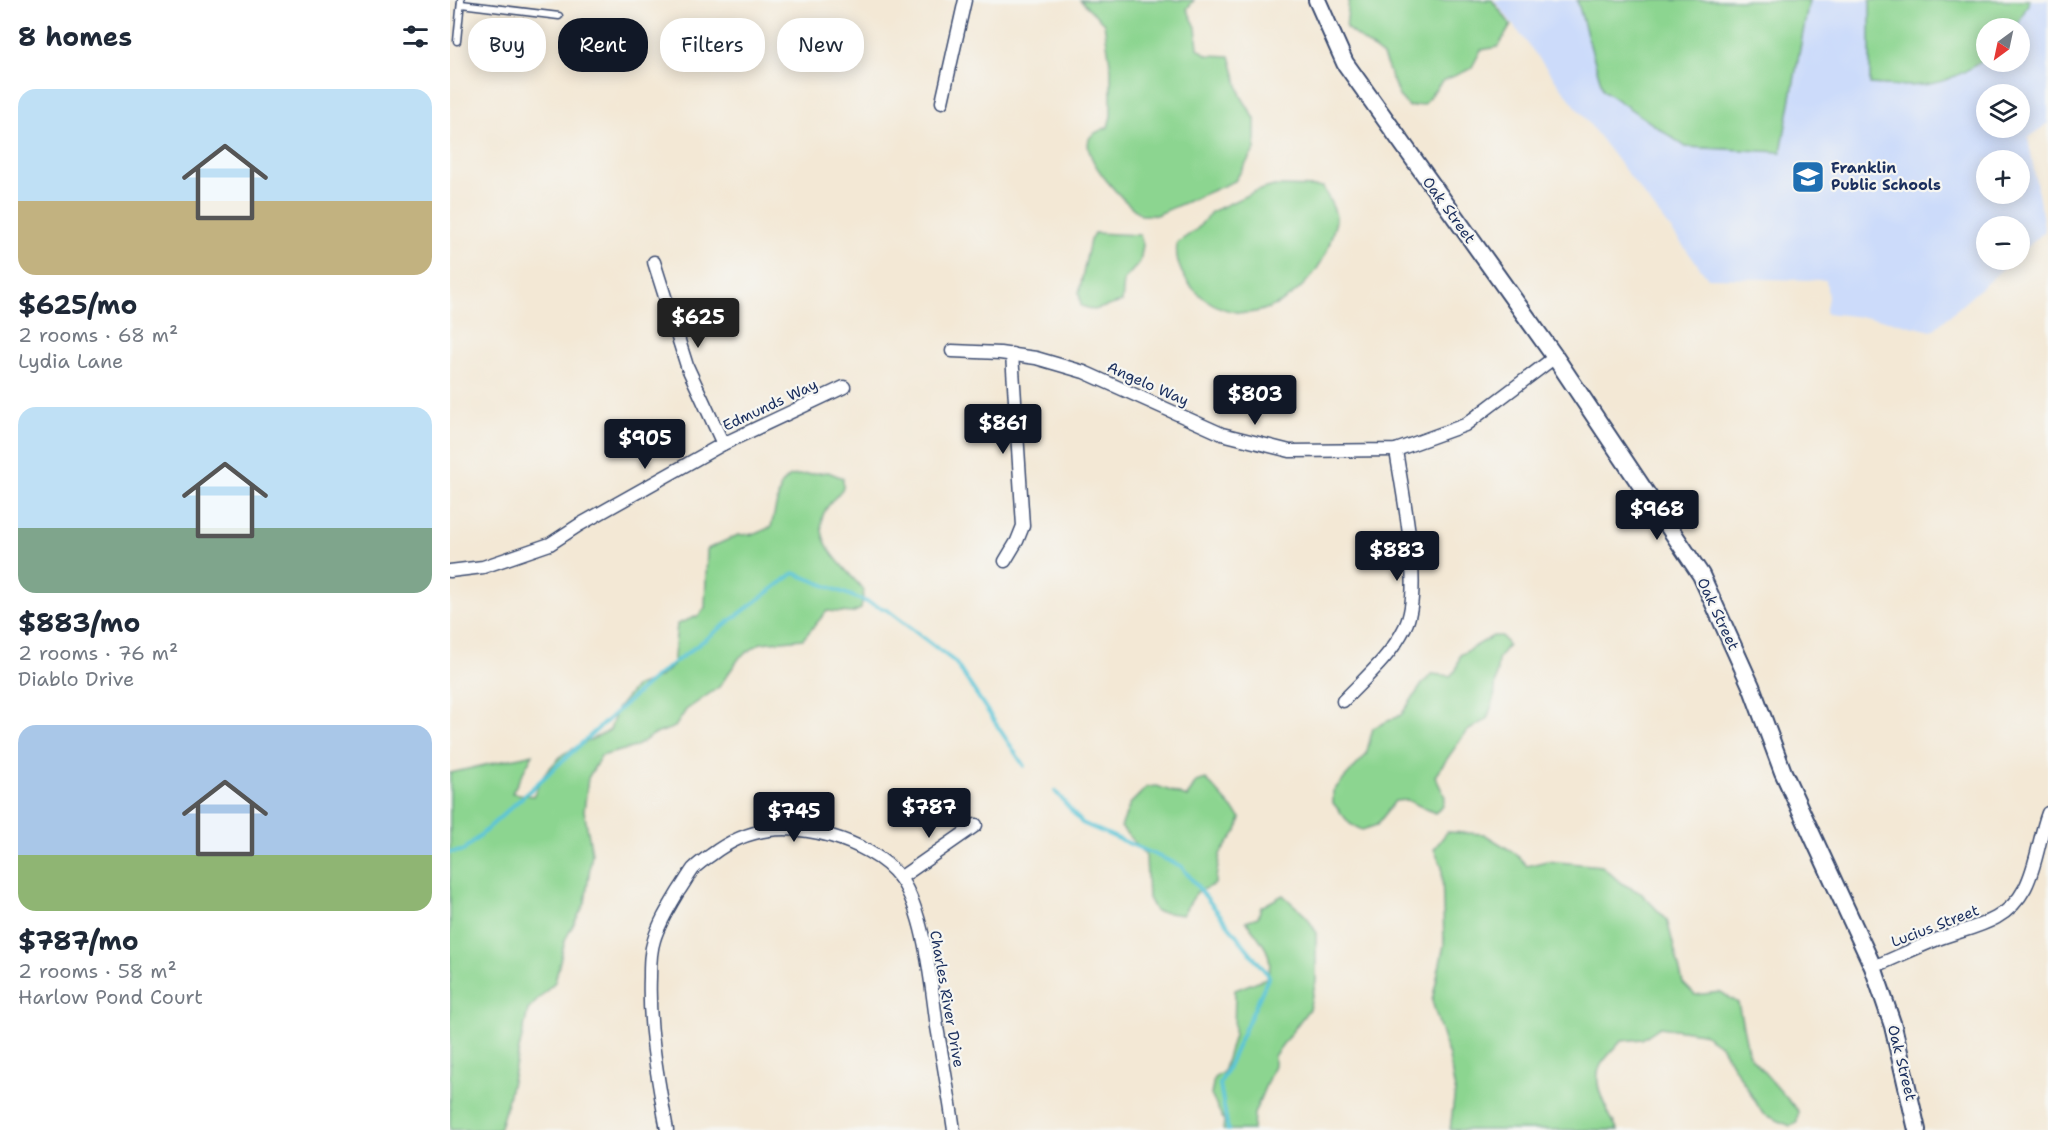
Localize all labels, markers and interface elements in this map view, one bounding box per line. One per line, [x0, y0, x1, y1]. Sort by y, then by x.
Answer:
chip: Buy [468, 18, 546, 72]
chip: Rent [558, 18, 648, 72]
chip: Filters [660, 18, 765, 72]
chip: New [777, 18, 864, 72]
north arrow [1976, 18, 2030, 72]
map controls [1976, 18, 2030, 270]
text: 8 homes [18, 19, 132, 54]
icon: filters [399, 20, 432, 53]
button: layers [1976, 84, 2030, 138]
icon: home [171, 128, 279, 236]
button: + [1976, 150, 2030, 204]
place label: Franklin Public Schools [1831, 158, 1941, 195]
school or university icon: Franklin Public Schools [1790, 159, 1826, 195]
street label: Oak Street [1418, 173, 1480, 247]
button: − [1976, 216, 2030, 270]
text: $625/mo [18, 287, 137, 322]
pin: $625 [662, 298, 734, 349]
text: $625 [671, 304, 725, 330]
text: 2 rooms · 68 m² [18, 322, 178, 348]
text: Lydia Lane [18, 348, 123, 374]
street label: Angelo Way [1104, 357, 1192, 411]
street label: Edmunds Way [719, 374, 821, 436]
pin: $803 [1219, 375, 1291, 426]
text: $803 [1227, 381, 1283, 407]
pin: $861 [967, 404, 1039, 455]
text: $861 [978, 410, 1028, 436]
pin: $905 [609, 419, 681, 470]
text: $905 [618, 425, 672, 451]
icon: home [171, 446, 279, 554]
pin: $968 [1621, 490, 1693, 541]
text: $968 [1630, 496, 1684, 522]
pin: $883 [1361, 531, 1433, 582]
text: $883 [1369, 537, 1425, 563]
street label: Oak Street [1692, 574, 1744, 654]
text: $883/mo [18, 605, 140, 640]
text: 2 rooms · 76 m² [18, 640, 178, 666]
text: Diablo Drive [18, 666, 134, 692]
icon: home [171, 764, 279, 872]
pin: $787 [893, 788, 965, 839]
pin: $745 [758, 792, 830, 843]
text: $787 [902, 794, 956, 820]
text: $745 [767, 798, 821, 824]
street label: Lucius Street [1888, 900, 1982, 952]
text: $787/mo [18, 923, 139, 958]
street label: Charles River Drive [925, 929, 969, 1069]
text: 2 rooms · 58 m² [18, 958, 177, 984]
text: Harlow Pond Court [18, 984, 203, 1010]
street label: Oak Street [1883, 1023, 1921, 1103]

